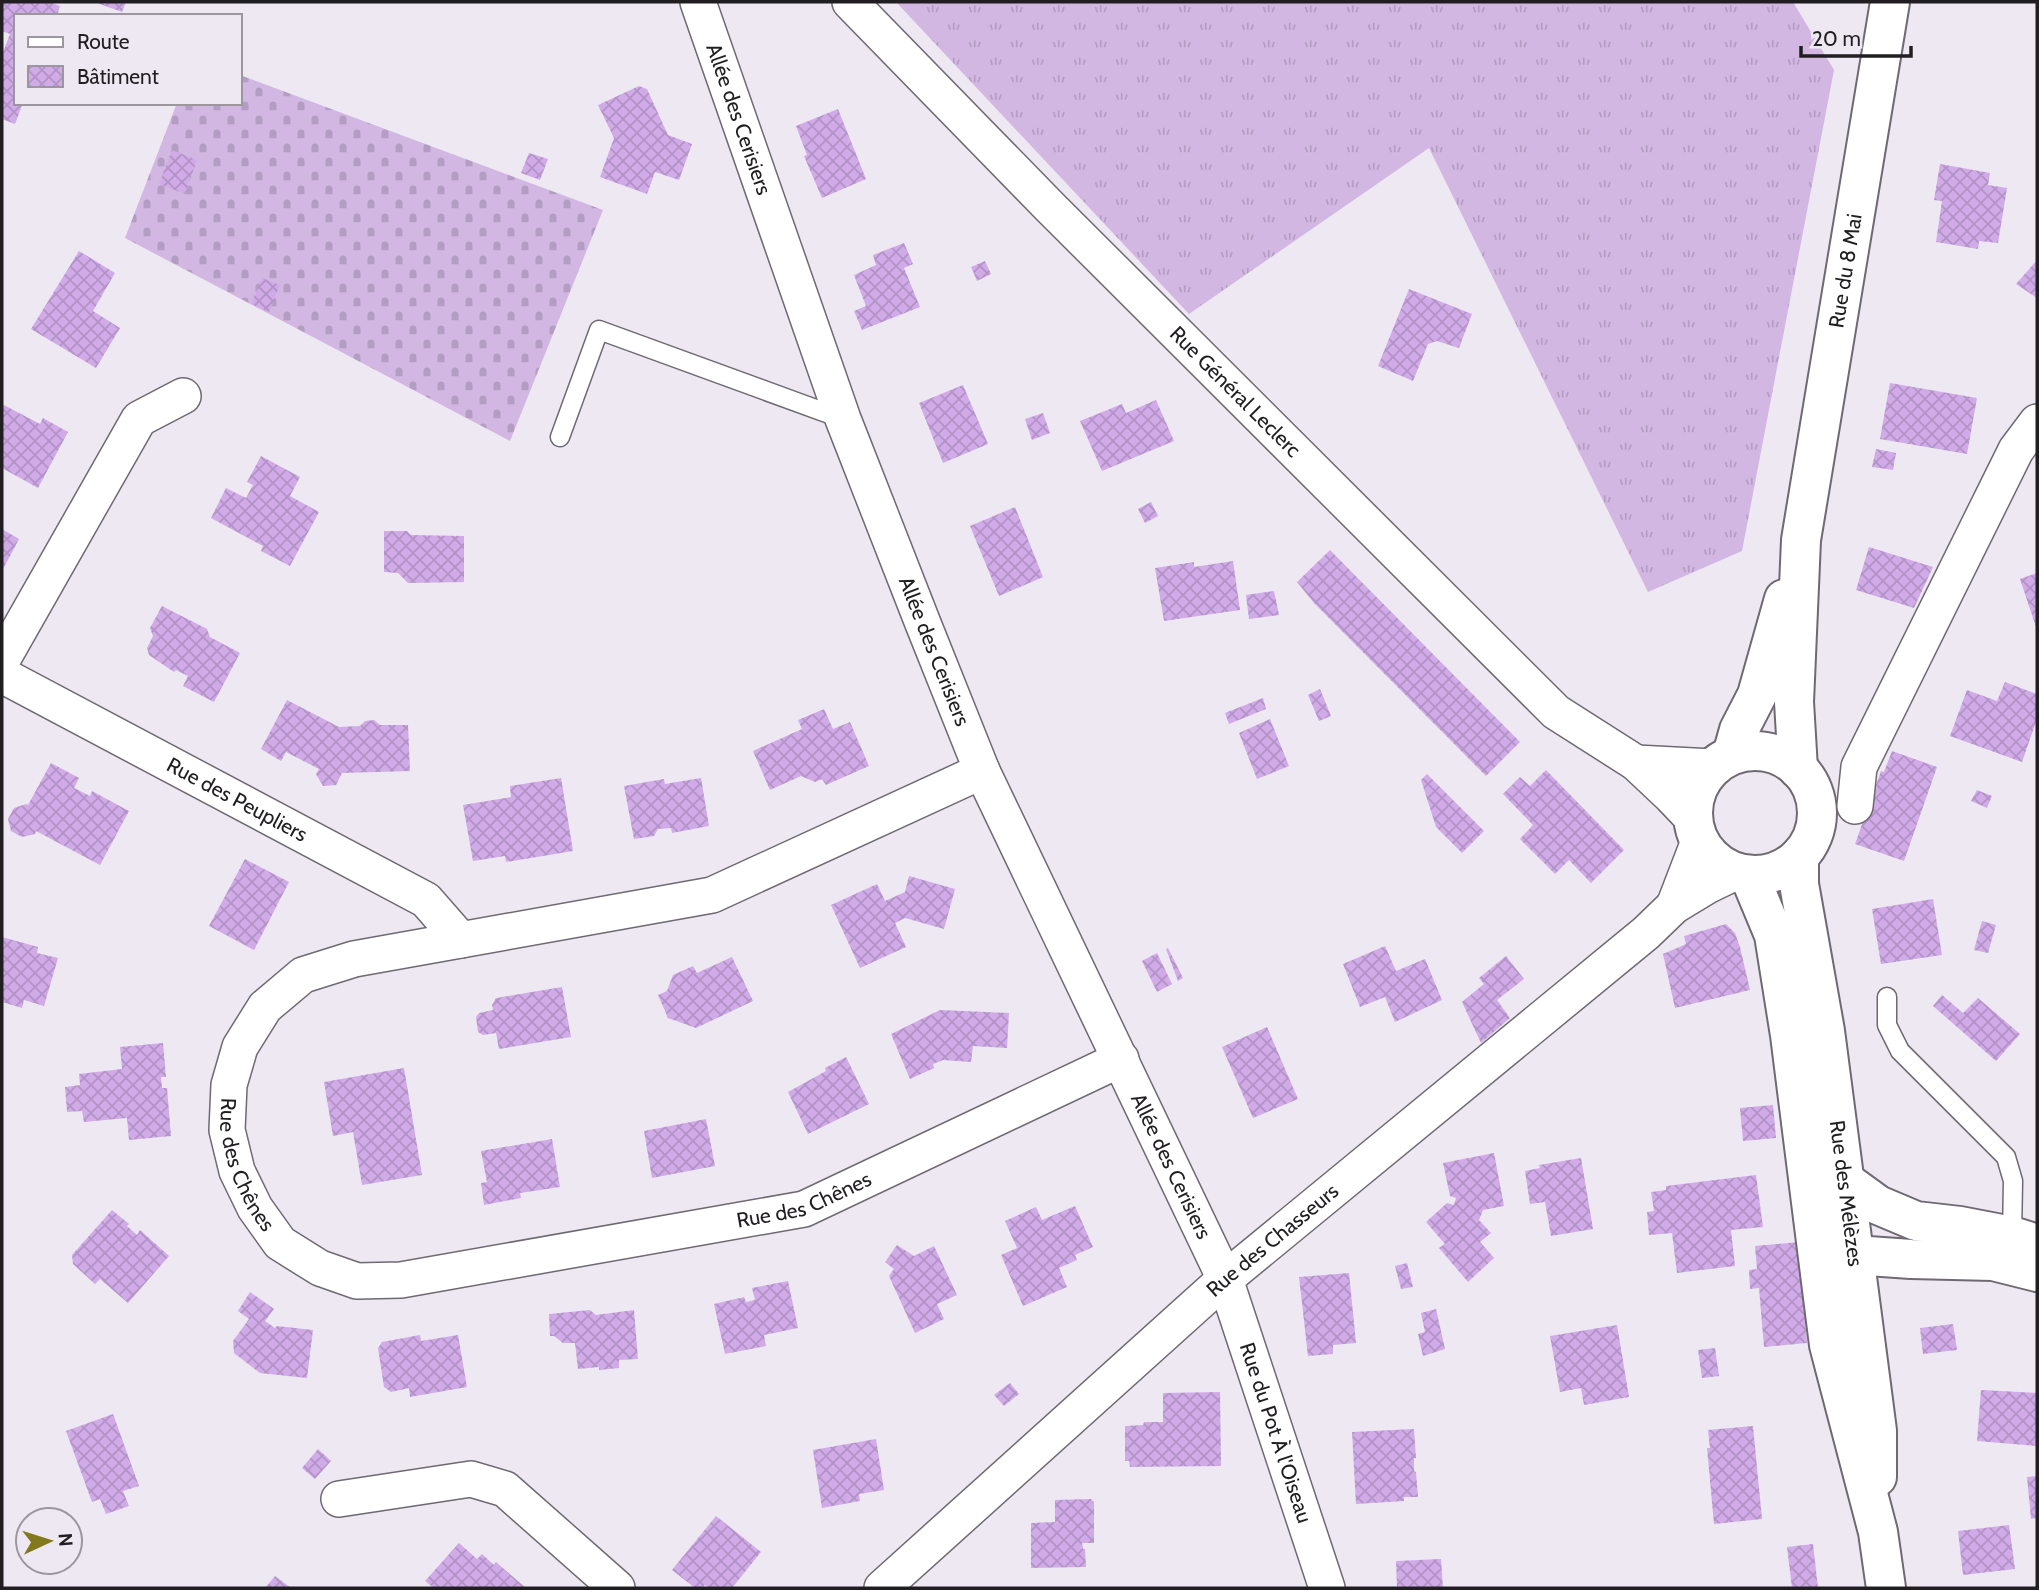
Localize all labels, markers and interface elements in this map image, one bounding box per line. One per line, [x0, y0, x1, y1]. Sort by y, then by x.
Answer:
legend [14, 14, 242, 105]
scale bar [1801, 14, 1911, 58]
text: 20 m [1812, 26, 1861, 51]
text: Route [77, 29, 130, 54]
street label: Allée des Cerisiers [701, 40, 777, 198]
text: Bâtiment [77, 64, 159, 89]
street label: Rue du 8 Mai [1823, 212, 1867, 330]
street label: Rue Général Leclerc [1165, 321, 1306, 462]
street label: Allée des Cerisiers [894, 573, 976, 730]
street label: Rue des Peupliers [163, 752, 312, 847]
street label: Allée des Cerisiers [1126, 1089, 1217, 1243]
street label: Rue des Chênes [215, 1097, 281, 1236]
street label: Rue des Mélèzes [1825, 1119, 1869, 1268]
street label: Rue des Chênes [735, 1166, 875, 1233]
street label: Rue des Chasseurs [1201, 1178, 1343, 1302]
street label: Rue du Pot À l'Oiseau [1235, 1339, 1318, 1526]
north arrow [14, 1506, 84, 1576]
text: N [54, 1532, 77, 1547]

